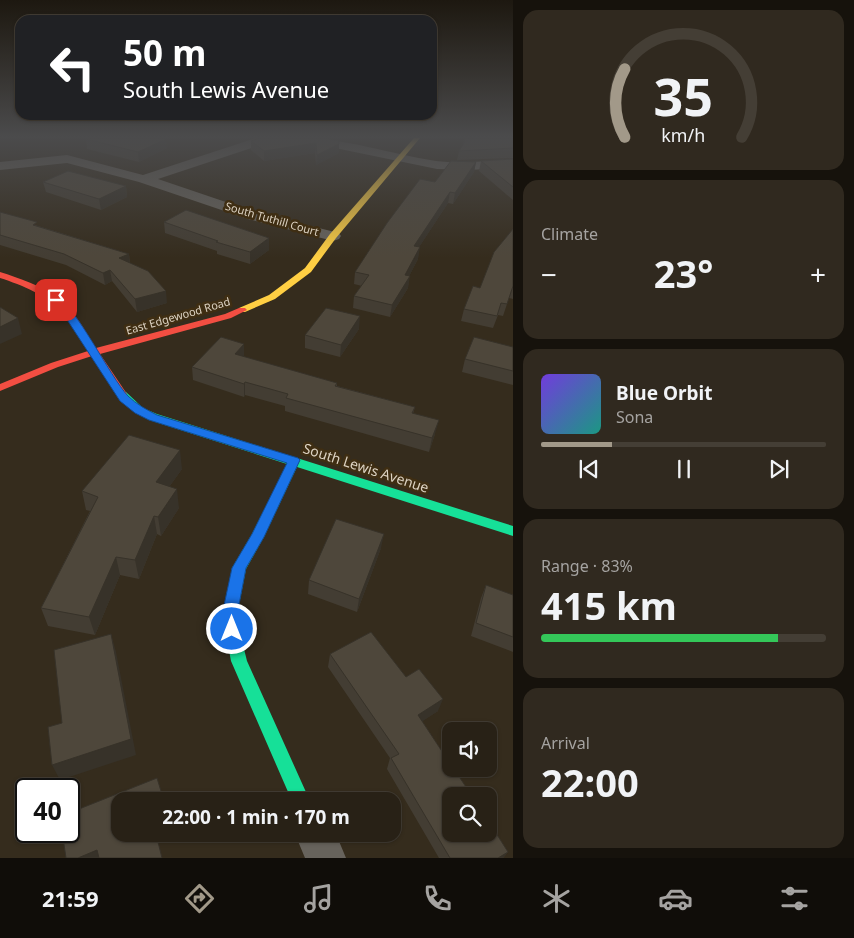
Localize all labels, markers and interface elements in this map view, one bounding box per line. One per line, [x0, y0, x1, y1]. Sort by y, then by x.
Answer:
text: 50 m [123, 29, 206, 76]
icon: left [40, 35, 105, 100]
text: 35 [654, 60, 713, 131]
text: South Lewis Avenue [123, 74, 329, 104]
text: km/h [662, 123, 705, 147]
street label: South Tuthill Court [224, 198, 321, 239]
text: Climate [541, 223, 598, 245]
text: 23° [654, 247, 713, 299]
text: − [541, 255, 557, 293]
text: + [810, 255, 826, 293]
pin [35, 279, 77, 321]
icon: arrive [42, 286, 70, 314]
street label: East Edgewood Road [124, 293, 232, 338]
text: Blue Orbit [616, 380, 712, 406]
text: Sona [616, 406, 653, 428]
street label: South Lewis Avenue [301, 438, 432, 497]
icon: previous [575, 455, 603, 483]
icon: pause [670, 455, 698, 483]
icon: next [765, 455, 793, 483]
text: Range · 83% [541, 555, 633, 577]
text: 415 km [541, 579, 677, 631]
position arrow [205, 602, 257, 654]
map controls [442, 722, 497, 842]
button: sound [442, 722, 497, 777]
text: Arrival [541, 732, 590, 754]
text: 22:00 [541, 756, 639, 808]
speed limit sign: 40 [15, 778, 80, 843]
button: search [442, 787, 497, 842]
text: 22:00 · 1 min · 170 m [162, 804, 350, 830]
icon: directions [182, 881, 217, 916]
icon: music [301, 881, 336, 916]
icon: phone [420, 881, 455, 916]
icon: climate [539, 881, 574, 916]
icon: car [658, 881, 693, 916]
icon: filters [777, 881, 812, 916]
text: 21:59 [42, 883, 98, 913]

